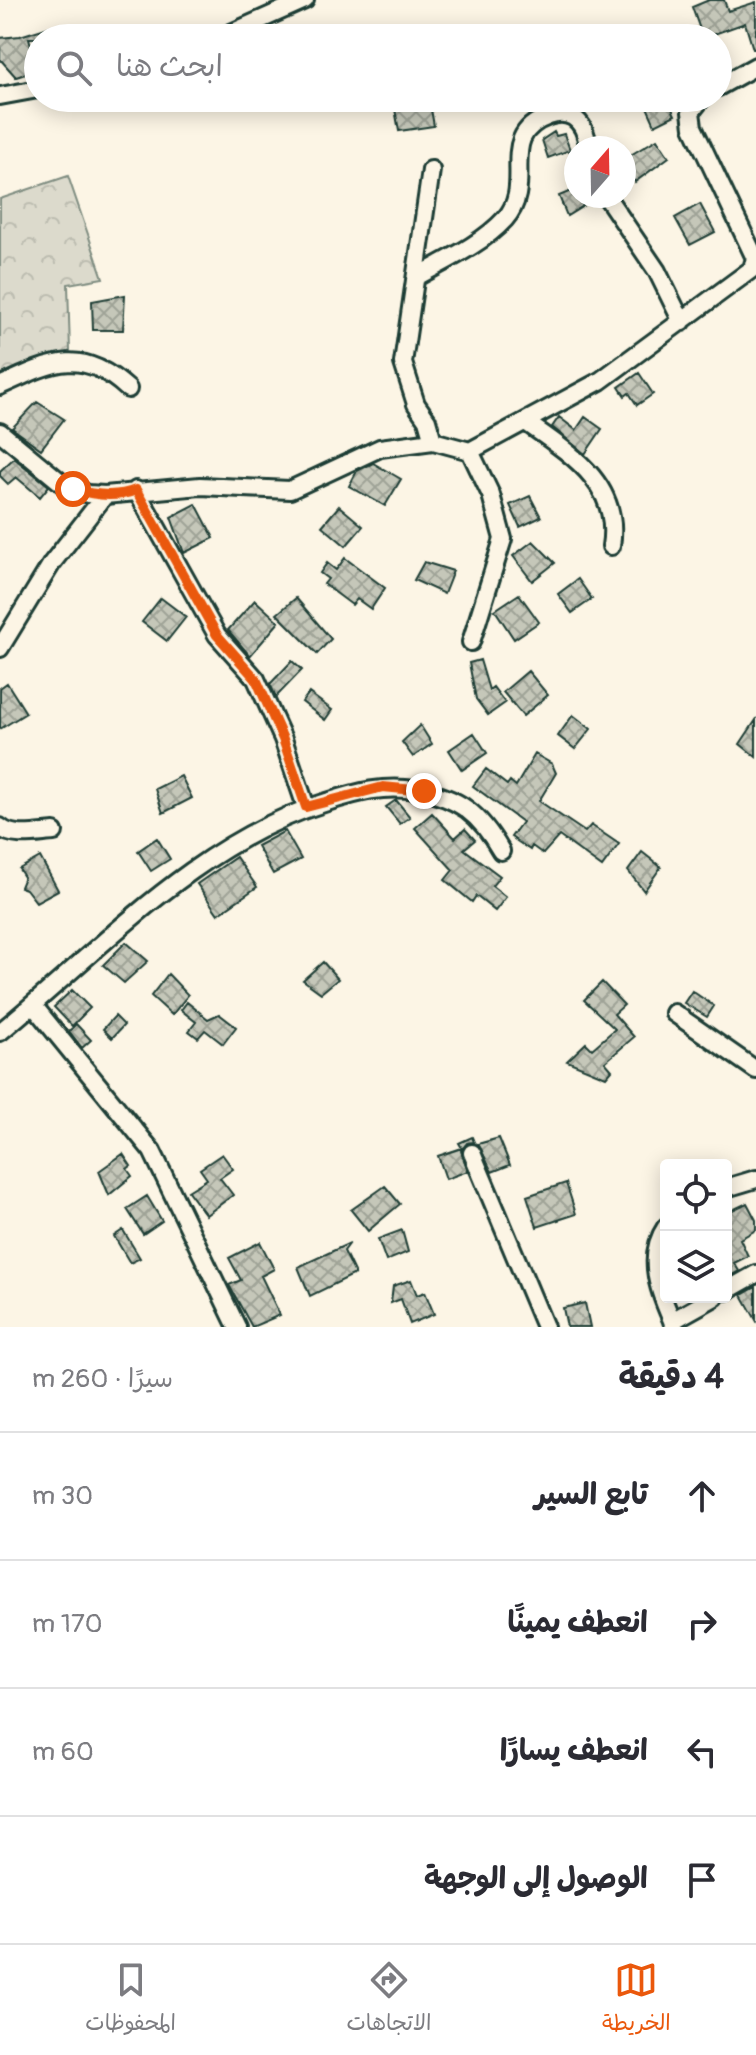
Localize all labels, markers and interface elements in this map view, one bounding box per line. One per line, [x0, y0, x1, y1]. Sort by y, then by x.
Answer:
search box [24, 24, 732, 112]
icon: search [52, 46, 96, 90]
text: ابحث هنا [116, 48, 223, 85]
north arrow [564, 136, 636, 208]
route start [55, 471, 91, 507]
route end [406, 773, 442, 809]
map controls [660, 1159, 732, 1303]
button: locate [660, 1159, 732, 1231]
button: layers [660, 1231, 732, 1303]
text: 4 دقيقة [618, 1356, 724, 1399]
text: سيرًا · 260 m [32, 1363, 173, 1395]
icon: ahead [680, 1474, 724, 1518]
text: تابع السير [535, 1476, 648, 1513]
text: 30 m [32, 1480, 93, 1512]
icon: right [680, 1602, 724, 1646]
text: انعطف يمينًا [508, 1604, 648, 1641]
text: 170 m [32, 1608, 102, 1640]
icon: left [680, 1730, 724, 1774]
text: انعطف يسارًا [500, 1732, 648, 1769]
text: 60 m [32, 1736, 94, 1768]
icon: arrive [680, 1858, 724, 1902]
text: الوصول إلى الوجهة [424, 1860, 648, 1897]
tab: المحفوظات [85, 1958, 176, 2042]
tab: الاتجاهات [347, 1958, 431, 2042]
tab: الخريطة [602, 1958, 671, 2042]

